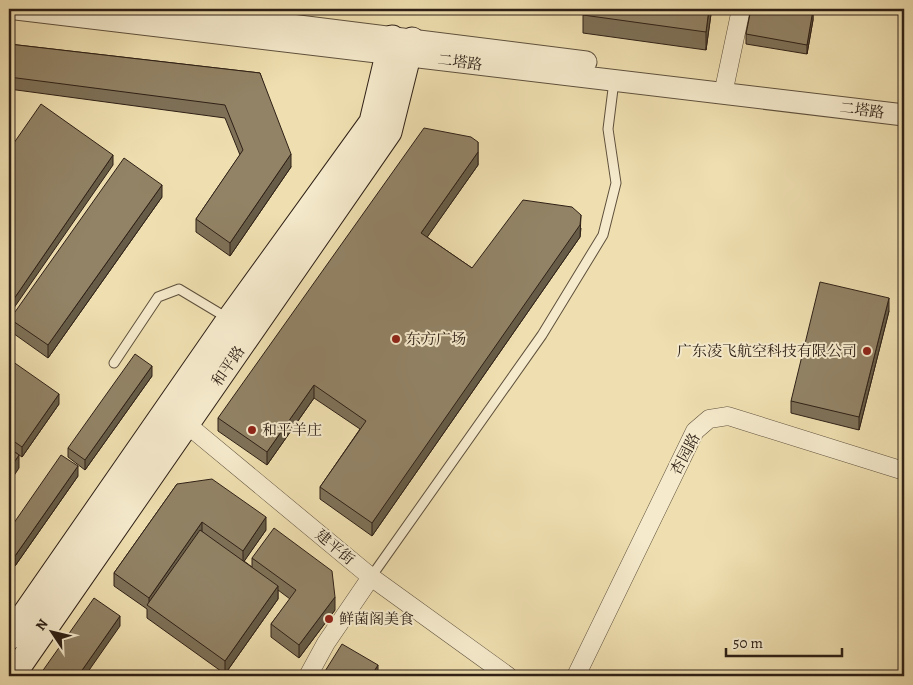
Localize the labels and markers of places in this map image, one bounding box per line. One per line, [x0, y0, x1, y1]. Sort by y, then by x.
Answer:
place label: 东方广场 [406, 329, 466, 349]
marker: 东方广场 [390, 333, 402, 345]
place label: 广东凌飞航空科技有限公司 [677, 341, 857, 361]
marker: 广东凌飞航空科技有限公司 [861, 345, 873, 357]
place label: 和平羊庄 [262, 420, 322, 440]
marker: 和平羊庄 [246, 424, 258, 436]
place label: 鲜菌阁美食 [339, 609, 414, 629]
marker: 鲜菌阁美食 [323, 613, 335, 625]

